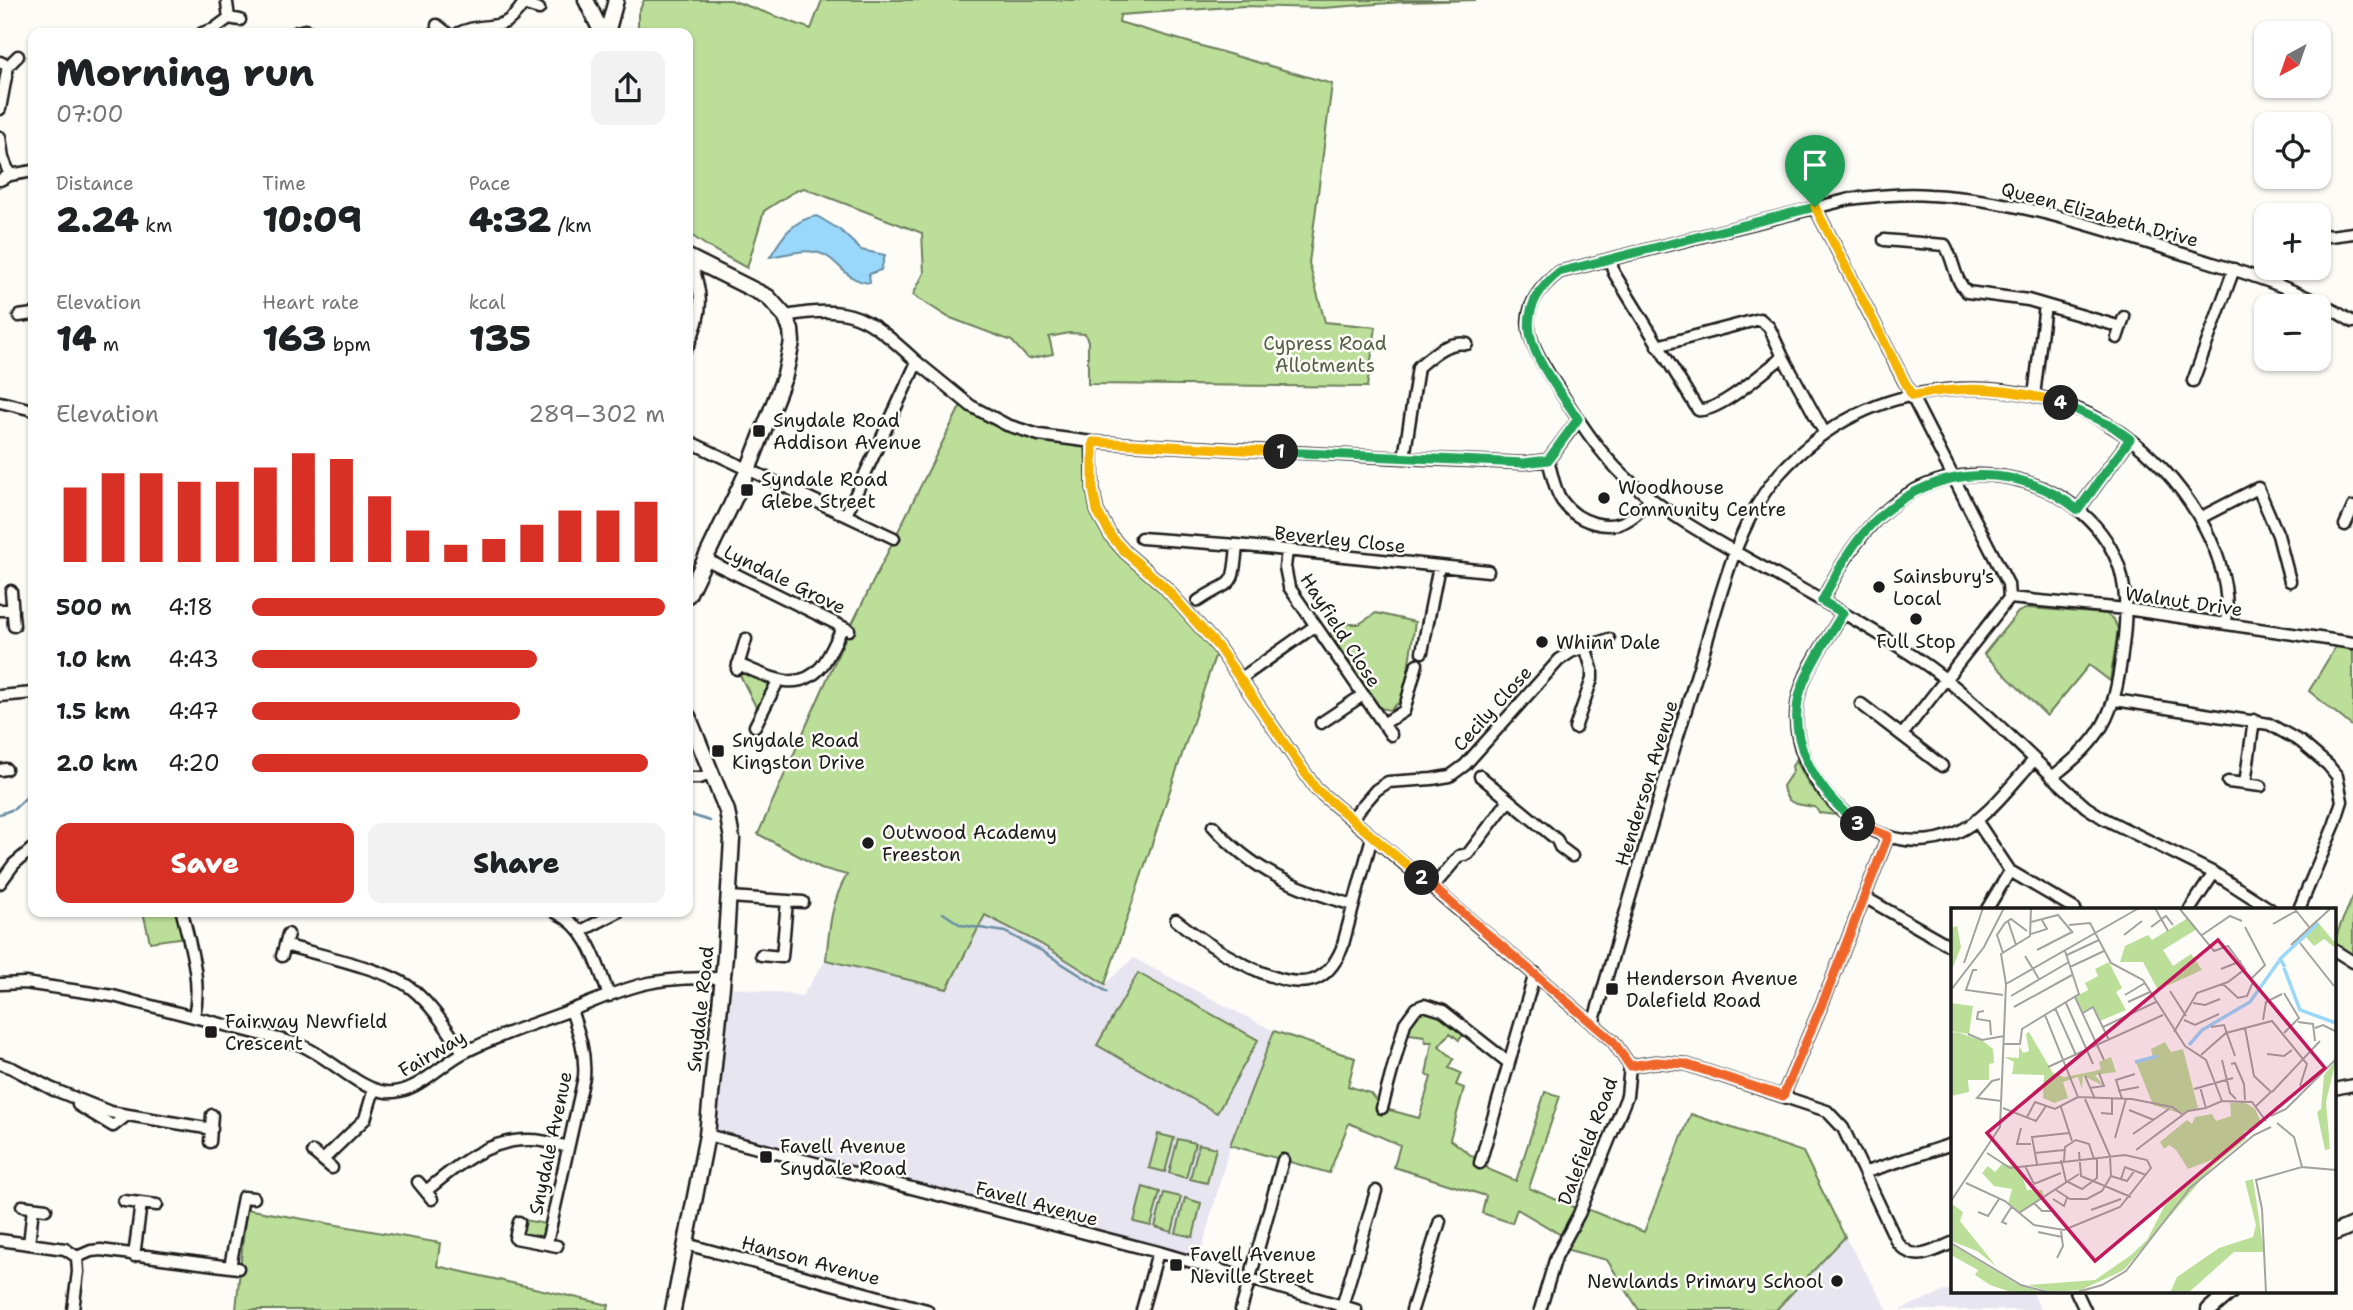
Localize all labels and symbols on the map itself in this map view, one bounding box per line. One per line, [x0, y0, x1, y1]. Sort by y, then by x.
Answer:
north arrow [2254, 21, 2331, 98]
pin [1785, 135, 1845, 207]
street label: Queen Elizabeth Drive [1998, 176, 2201, 253]
park label: Cypress Road Allotments [1263, 331, 1387, 378]
pin: 4 [2044, 386, 2078, 420]
place label: Snydale Road Addison Avenue [773, 408, 921, 455]
marker: Snydale Road Addison Avenue [751, 423, 767, 439]
pin: 1 [1264, 434, 1298, 470]
place label: Syndale Road Glebe Street [761, 467, 888, 514]
place label: Woodhouse Community Centre [1618, 475, 1786, 522]
marker: Syndale Road Glebe Street [739, 482, 755, 498]
marker: Woodhouse Community Centre [1596, 490, 1612, 506]
street label: Beverley Close [1273, 520, 1407, 559]
street label: Lyndale Grove [720, 539, 850, 620]
place label: Sainsbury's Local [1893, 564, 1995, 611]
street label: Hayfield Close [1294, 568, 1387, 692]
marker: Sainsbury's Local [1871, 579, 1887, 595]
street label: Walnut Drive [2123, 581, 2244, 622]
marker: Full Stop [1908, 611, 1924, 627]
place label: Full Stop [1876, 629, 1956, 654]
place label: Whinn Dale [1556, 630, 1661, 655]
marker: Whinn Dale [1534, 634, 1550, 650]
street label: Cecily Close [1447, 660, 1537, 756]
street label: Henderson Avenue [1609, 697, 1684, 869]
place label: Snydale Road Kingston Drive [732, 728, 865, 775]
marker: Snydale Road Kingston Drive [710, 743, 726, 759]
pin: 3 [1840, 806, 1876, 842]
place label: Outwood Academy Freeston [882, 820, 1057, 867]
marker: Outwood Academy Freeston [860, 835, 876, 851]
pin: 2 [1404, 860, 1440, 896]
inset map [1951, 908, 2336, 1292]
street label: Snydale Road [681, 945, 720, 1073]
place label: Henderson Avenue Dalefield Road [1626, 966, 1798, 1013]
marker: Henderson Avenue Dalefield Road [1604, 981, 1620, 997]
place label: Fairway Newfield Crescent [225, 1009, 387, 1056]
marker: Fairway Newfield Crescent [203, 1024, 219, 1040]
street label: Fairway [394, 1024, 471, 1083]
street label: Snydale Avenue [523, 1069, 578, 1217]
street label: Dalefield Road [1552, 1074, 1623, 1209]
place label: Favell Avenue Snydale Road [780, 1134, 907, 1181]
marker: Favell Avenue Snydale Road [758, 1149, 774, 1165]
street label: Favell Avenue [973, 1175, 1101, 1232]
street label: Hanson Avenue [739, 1230, 883, 1291]
place label: Favell Avenue Neville Street [1190, 1242, 1316, 1289]
marker: Favell Avenue Neville Street [1168, 1257, 1184, 1273]
place label: Newlands Primary School [1587, 1269, 1823, 1294]
marker: Newlands Primary School [1829, 1273, 1845, 1289]

